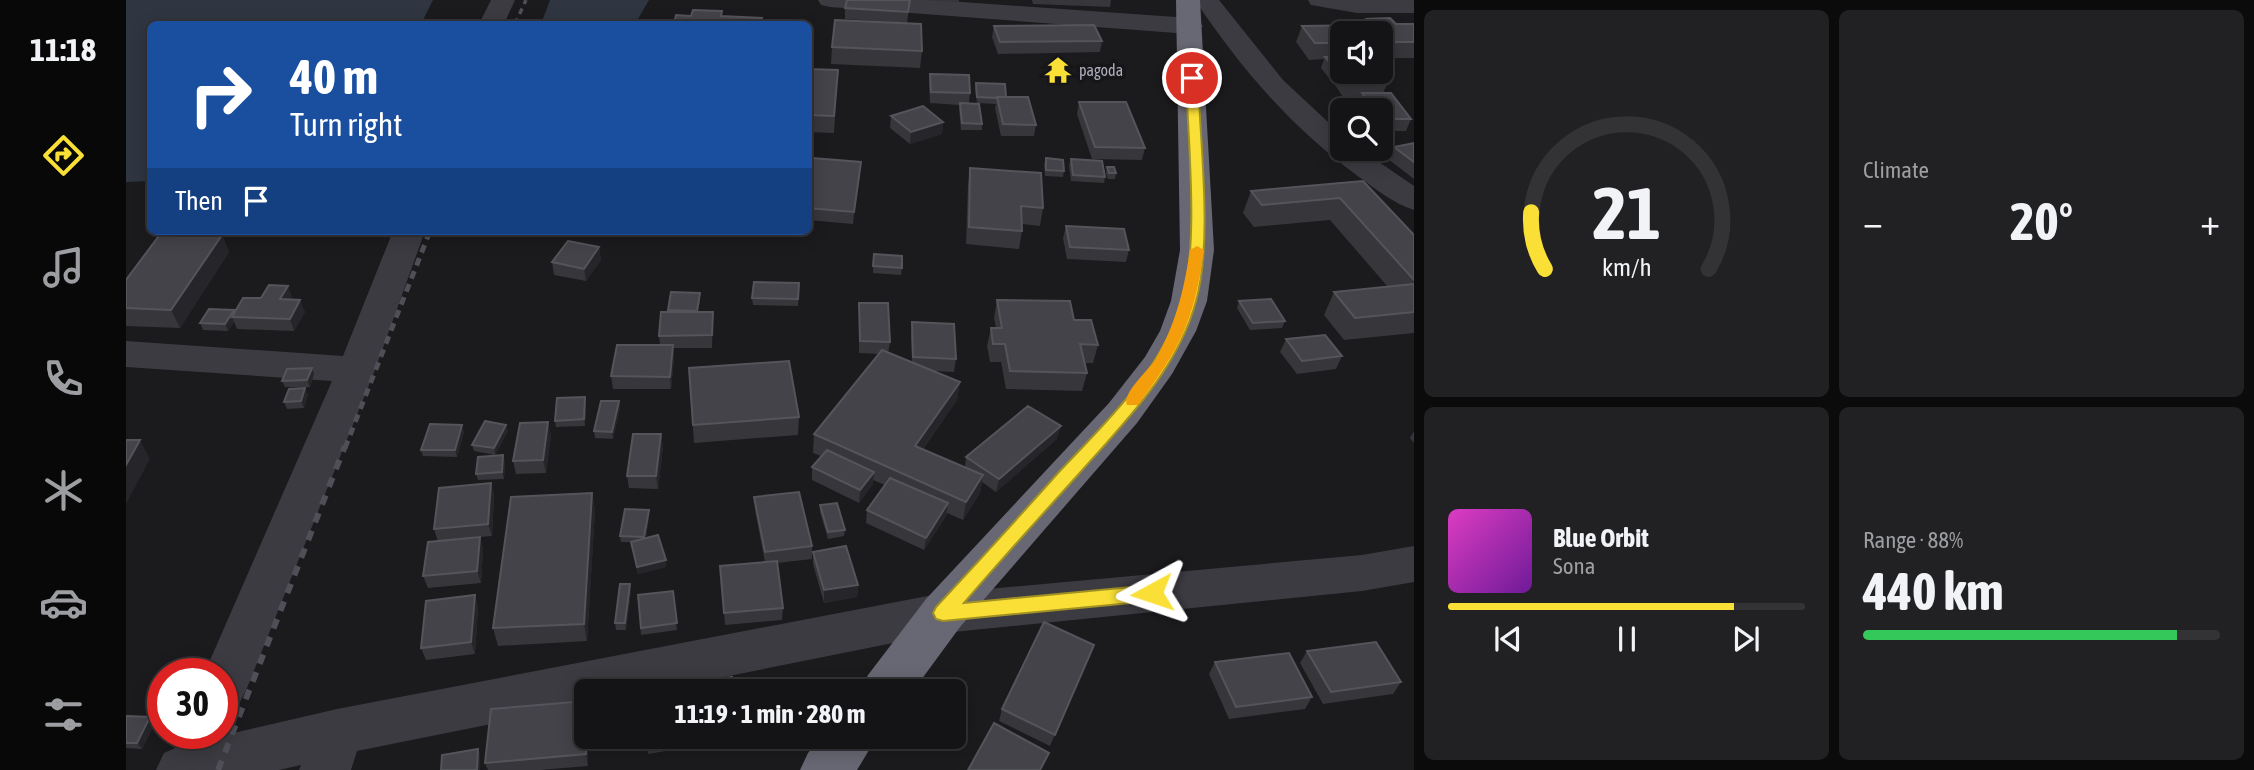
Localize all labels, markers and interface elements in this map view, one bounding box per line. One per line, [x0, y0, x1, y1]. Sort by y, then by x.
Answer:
map controls [1330, 21, 1393, 161]
button: sound [1330, 21, 1393, 84]
text: 11:18 [30, 31, 96, 68]
text: 40 m [290, 48, 378, 104]
pin [1162, 48, 1222, 108]
icon: right [175, 49, 266, 140]
temple icon: pagoda [1043, 55, 1073, 85]
icon: arrive [1173, 59, 1211, 97]
place label: pagoda [1079, 61, 1123, 80]
button: search [1330, 98, 1393, 161]
text: Turn right [290, 106, 403, 143]
icon: directions [39, 131, 88, 180]
text: Climate [1863, 157, 1929, 183]
text: 21 [1592, 172, 1661, 255]
icon: arrive [237, 182, 275, 220]
text: Then [175, 186, 223, 216]
text: 20° [2010, 191, 2073, 251]
text: − [1863, 200, 1883, 243]
text: + [2200, 200, 2220, 243]
icon: music [39, 243, 88, 292]
text: km/h [1602, 253, 1651, 281]
icon: phone [39, 354, 88, 403]
icon: climate [39, 466, 88, 515]
text: Blue Orbit [1553, 523, 1649, 553]
text: Range · 88% [1863, 527, 1963, 553]
text: Sona [1553, 553, 1595, 579]
position arrow [1115, 556, 1189, 630]
text: 440 km [1863, 561, 2004, 621]
icon: car [39, 578, 88, 627]
icon: previous [1489, 620, 1527, 658]
icon: pause [1608, 620, 1646, 658]
icon: next [1727, 620, 1765, 658]
speed limit sign: 30 [147, 658, 238, 749]
icon: filters [39, 690, 88, 739]
text: 11:19 · 1 min · 280 m [675, 699, 865, 729]

